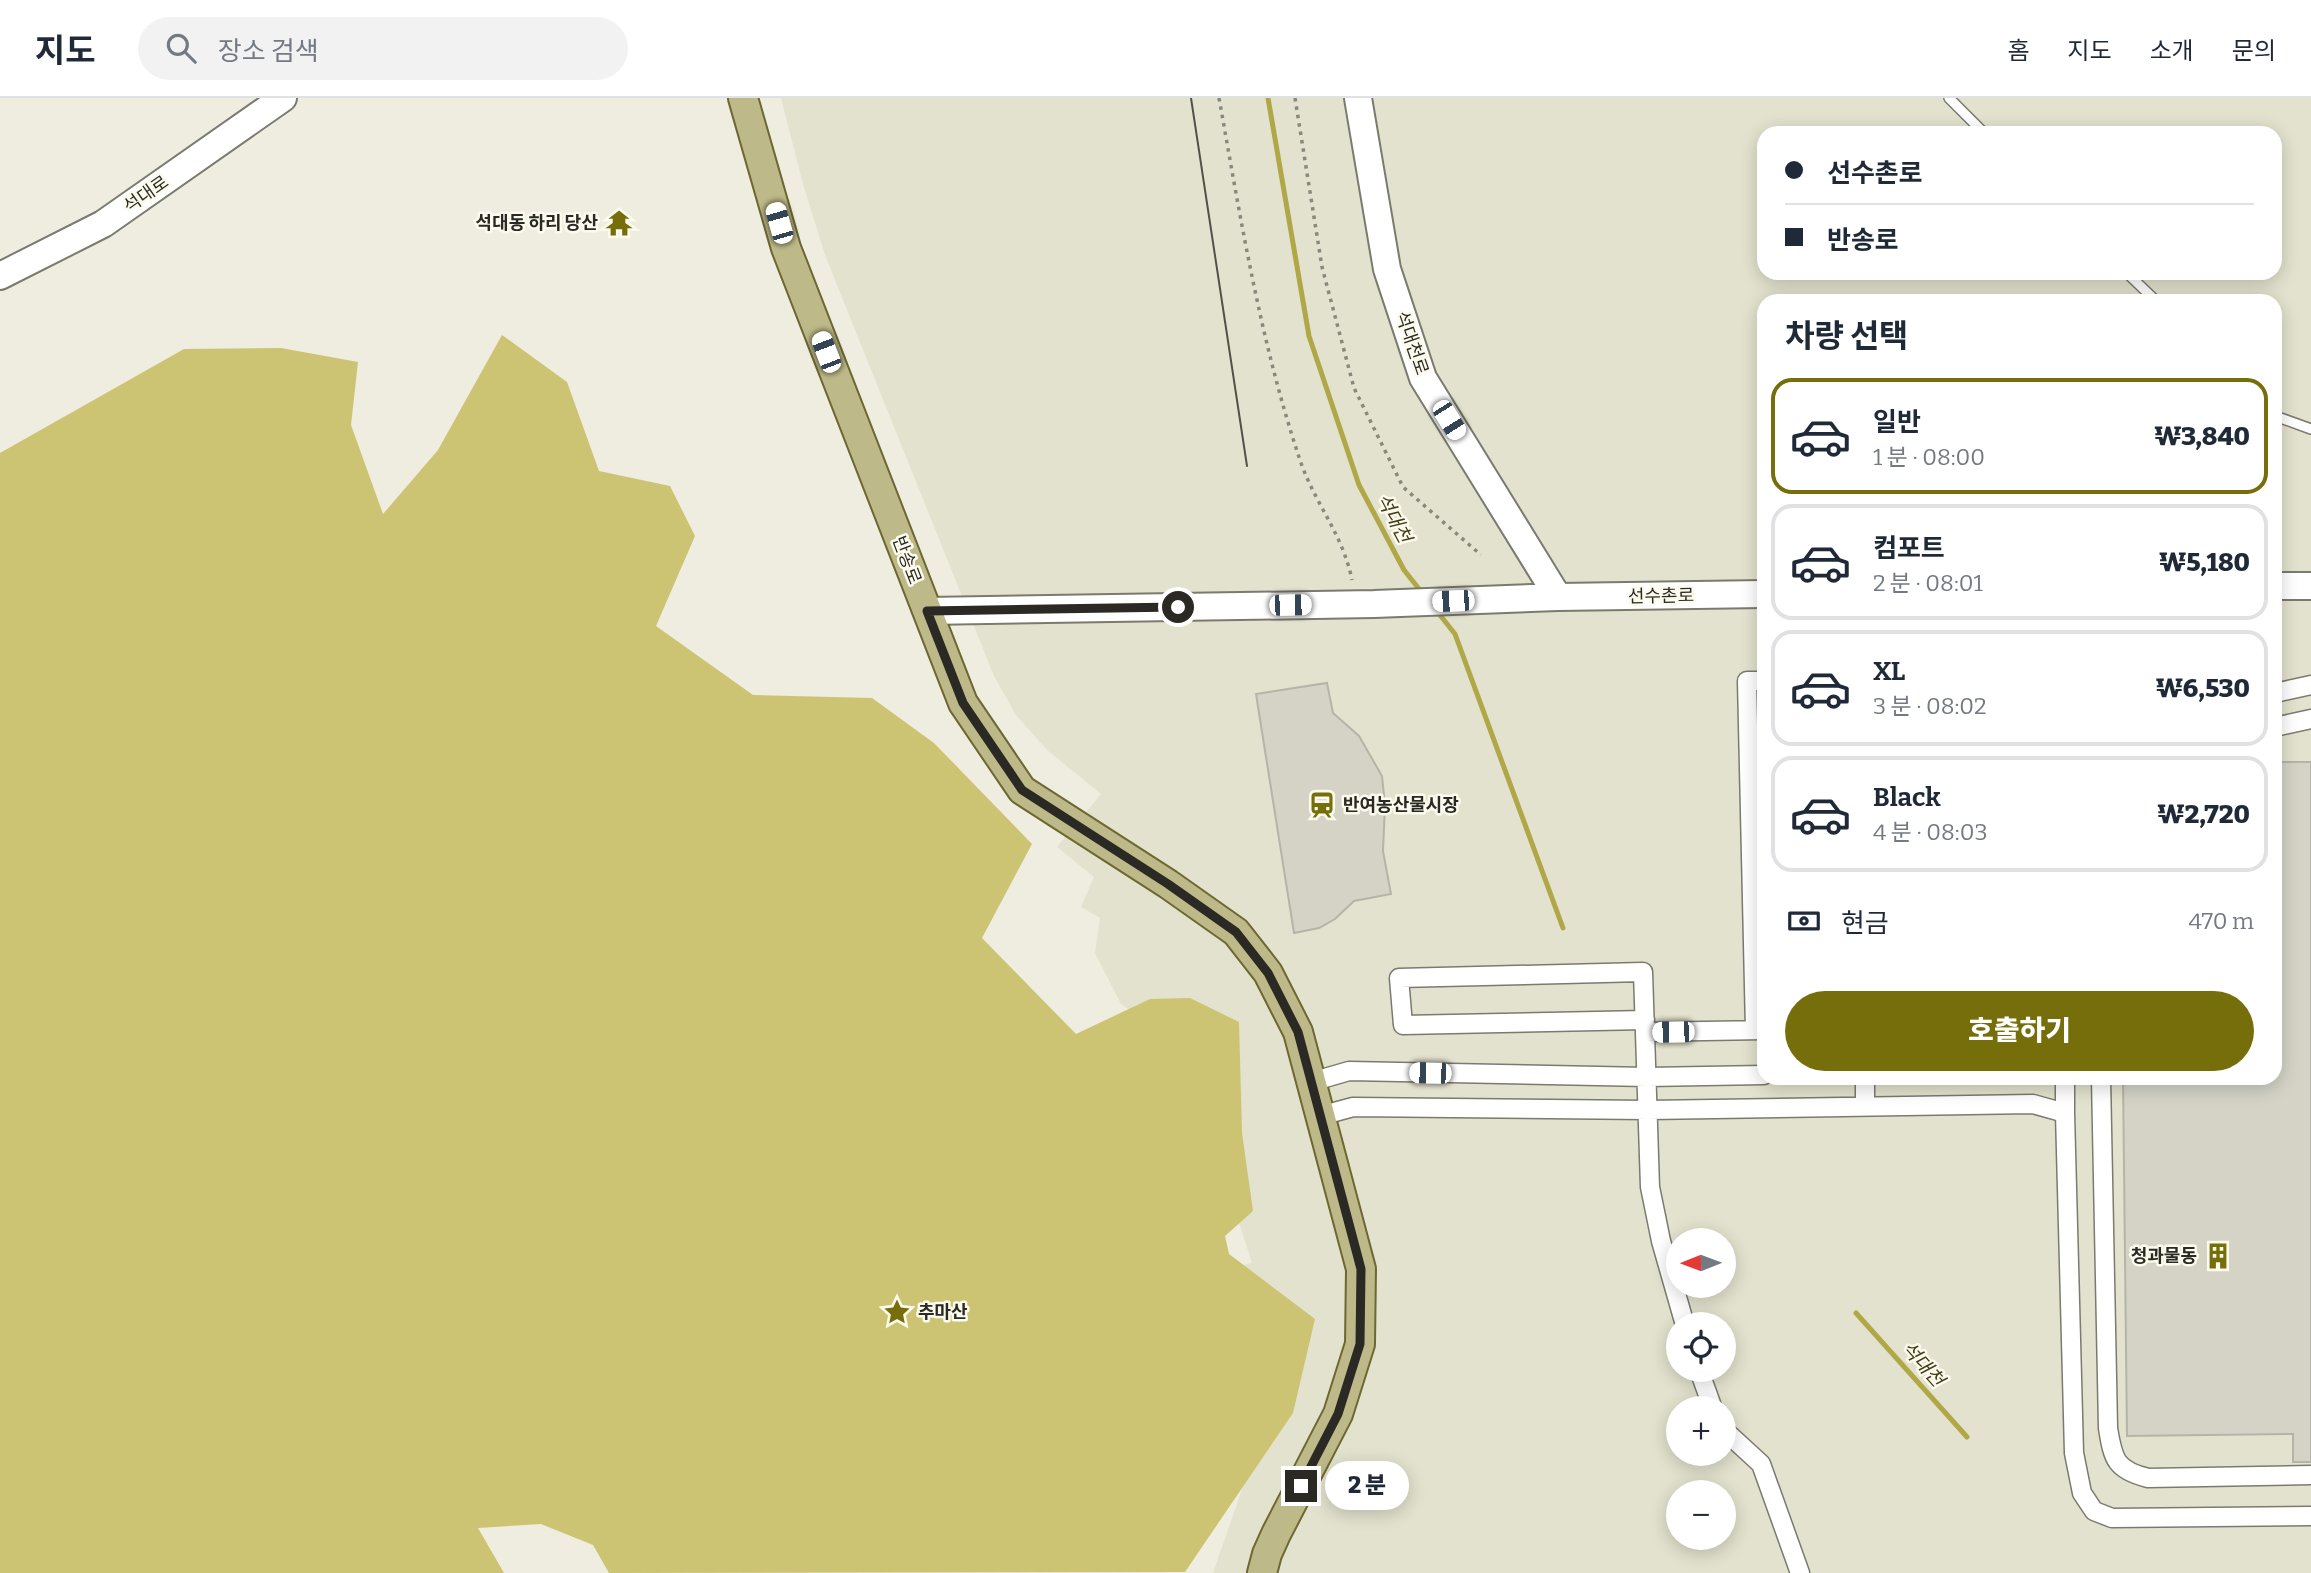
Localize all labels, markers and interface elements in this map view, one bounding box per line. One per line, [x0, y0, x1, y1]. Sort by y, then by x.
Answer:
search box [138, 17, 628, 80]
icon: search [162, 29, 200, 67]
text: 지도 [35, 31, 96, 71]
text: 장소 검색 [218, 36, 319, 67]
text: 홈 [2007, 37, 2029, 65]
text: 지도 [2067, 37, 2112, 65]
text: 소개 [2150, 37, 2194, 65]
text: 문의 [2232, 37, 2276, 65]
text: 선수촌로 [1827, 158, 1923, 189]
street label: 석대로 [119, 171, 173, 217]
car [764, 200, 795, 246]
temple icon: 석대동 하리 당산 [604, 208, 634, 238]
place label: 석대동 하리 당산 [476, 212, 598, 234]
text: 반송로 [1827, 225, 1899, 256]
street label: 석대천로 [1391, 308, 1433, 378]
text: 차량 선택 [1785, 317, 1909, 355]
car [809, 329, 844, 375]
car [1429, 397, 1470, 443]
icon: car [1789, 405, 1852, 468]
text: 일반 [1873, 407, 1921, 438]
text: ₩3,840 [2154, 421, 2250, 452]
text: 1 분 · 08:00 [1873, 443, 1985, 471]
water label: 석대천 [1372, 489, 1417, 548]
icon: car [1789, 531, 1852, 594]
street label: 반송로 [888, 533, 926, 587]
text: 컴포트 [1873, 533, 1945, 564]
text: ₩5,180 [2159, 547, 2250, 578]
text: 2 분 · 08:01 [1873, 569, 1983, 597]
street label: 선수촌로 [1628, 584, 1694, 608]
car [1432, 590, 1475, 612]
route start [1162, 591, 1194, 623]
car [1269, 594, 1312, 616]
text: XL [1873, 656, 1905, 687]
icon: car [1789, 657, 1852, 720]
text: ₩6,530 [2156, 673, 2250, 704]
text: 3 분 · 08:02 [1873, 692, 1987, 720]
text: Black [1873, 782, 1941, 813]
icon: car [1789, 783, 1852, 846]
station icon: 반여농산물시장 [1307, 790, 1337, 820]
place label: 반여농산물시장 [1343, 794, 1459, 816]
text: ₩2,720 [2157, 799, 2250, 830]
text: 4 분 · 08:03 [1873, 818, 1988, 846]
icon: cash [1785, 902, 1823, 940]
text: 470 m [2188, 907, 2254, 935]
text: 현금 [1841, 908, 1889, 939]
button: 호출하기 [1785, 991, 2254, 1071]
car [1652, 1021, 1695, 1043]
car [1409, 1062, 1452, 1084]
north arrow [1666, 1228, 1736, 1298]
map controls [1666, 1228, 1736, 1550]
building icon: 청과물동 [2203, 1241, 2233, 1271]
place label: 청과물동 [2131, 1245, 2197, 1267]
place icon: 추마산 [882, 1297, 912, 1327]
place label: 추마산 [918, 1301, 968, 1323]
button: locate [1666, 1312, 1736, 1382]
water label: 석대천 [1897, 1337, 1950, 1392]
button: + [1666, 1396, 1736, 1466]
callout: 2 분 [1326, 1462, 1410, 1510]
route end [1285, 1470, 1317, 1502]
text: 2 분 [1348, 1471, 1386, 1499]
button: − [1666, 1480, 1736, 1550]

